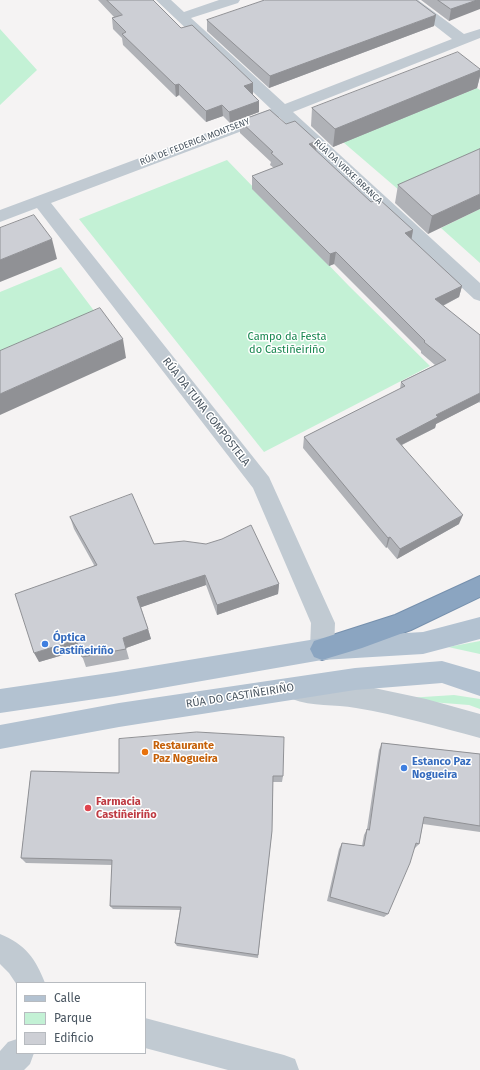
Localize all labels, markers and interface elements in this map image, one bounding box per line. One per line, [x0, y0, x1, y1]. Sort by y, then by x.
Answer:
street label: RÚA DE FEDERICA MONTSENY [139, 116, 251, 168]
street label: RÚA DA VIRXE BRANCA [312, 137, 384, 207]
park label: Campo da Festa do Castiñeiriño [248, 330, 326, 356]
street label: RÚA DA TUNA COMPOSTELA [160, 355, 252, 469]
place label: Óptica Castiñeiriño [53, 631, 114, 657]
marker: Óptica Castiñeiriño [40, 639, 50, 649]
street label: RÚA DO CASTIÑEIRIÑO [185, 681, 295, 711]
place label: Restaurante Paz Nogueira [153, 739, 218, 765]
marker: Restaurante Paz Nogueira [140, 747, 150, 757]
place label: Estanco Paz Nogueira [412, 755, 471, 781]
marker: Estanco Paz Nogueira [399, 763, 409, 773]
place label: Farmacia Castiñeiriño [96, 795, 157, 821]
marker: Farmacia Castiñeiriño [83, 803, 93, 813]
legend [16, 982, 146, 1054]
text: Calle [54, 991, 81, 1005]
text: Parque [54, 1011, 92, 1025]
text: Edificio [54, 1031, 94, 1045]

